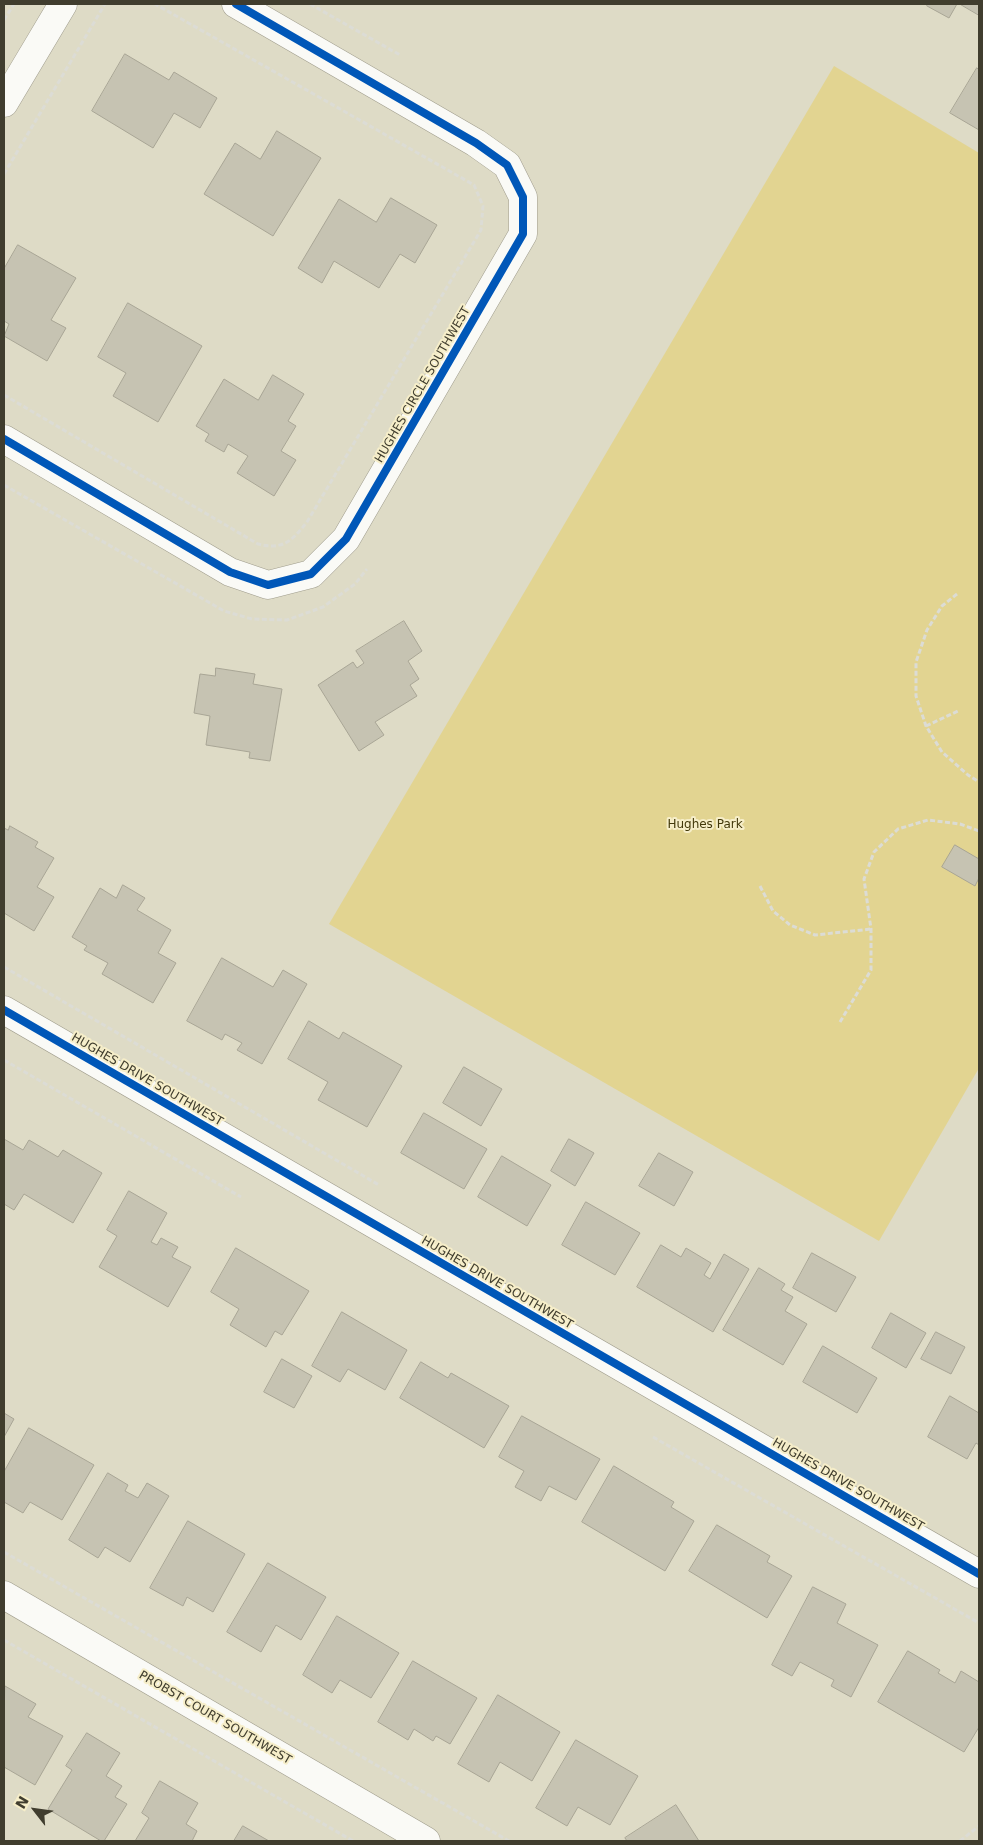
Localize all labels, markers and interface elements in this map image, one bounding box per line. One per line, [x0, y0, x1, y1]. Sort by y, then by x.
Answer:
street label: HUGHES CIRCLE SOUTHWEST [372, 304, 474, 466]
park label: Hughes Park [667, 818, 743, 832]
street label: HUGHES DRIVE SOUTHWEST [69, 1031, 225, 1129]
street label: HUGHES DRIVE SOUTHWEST [419, 1234, 575, 1332]
street label: HUGHES DRIVE SOUTHWEST [770, 1436, 926, 1534]
street label: PROBST COURT SOUTHWEST [136, 1668, 294, 1768]
north arrow [10, 1785, 60, 1835]
text: N [12, 1793, 32, 1812]

